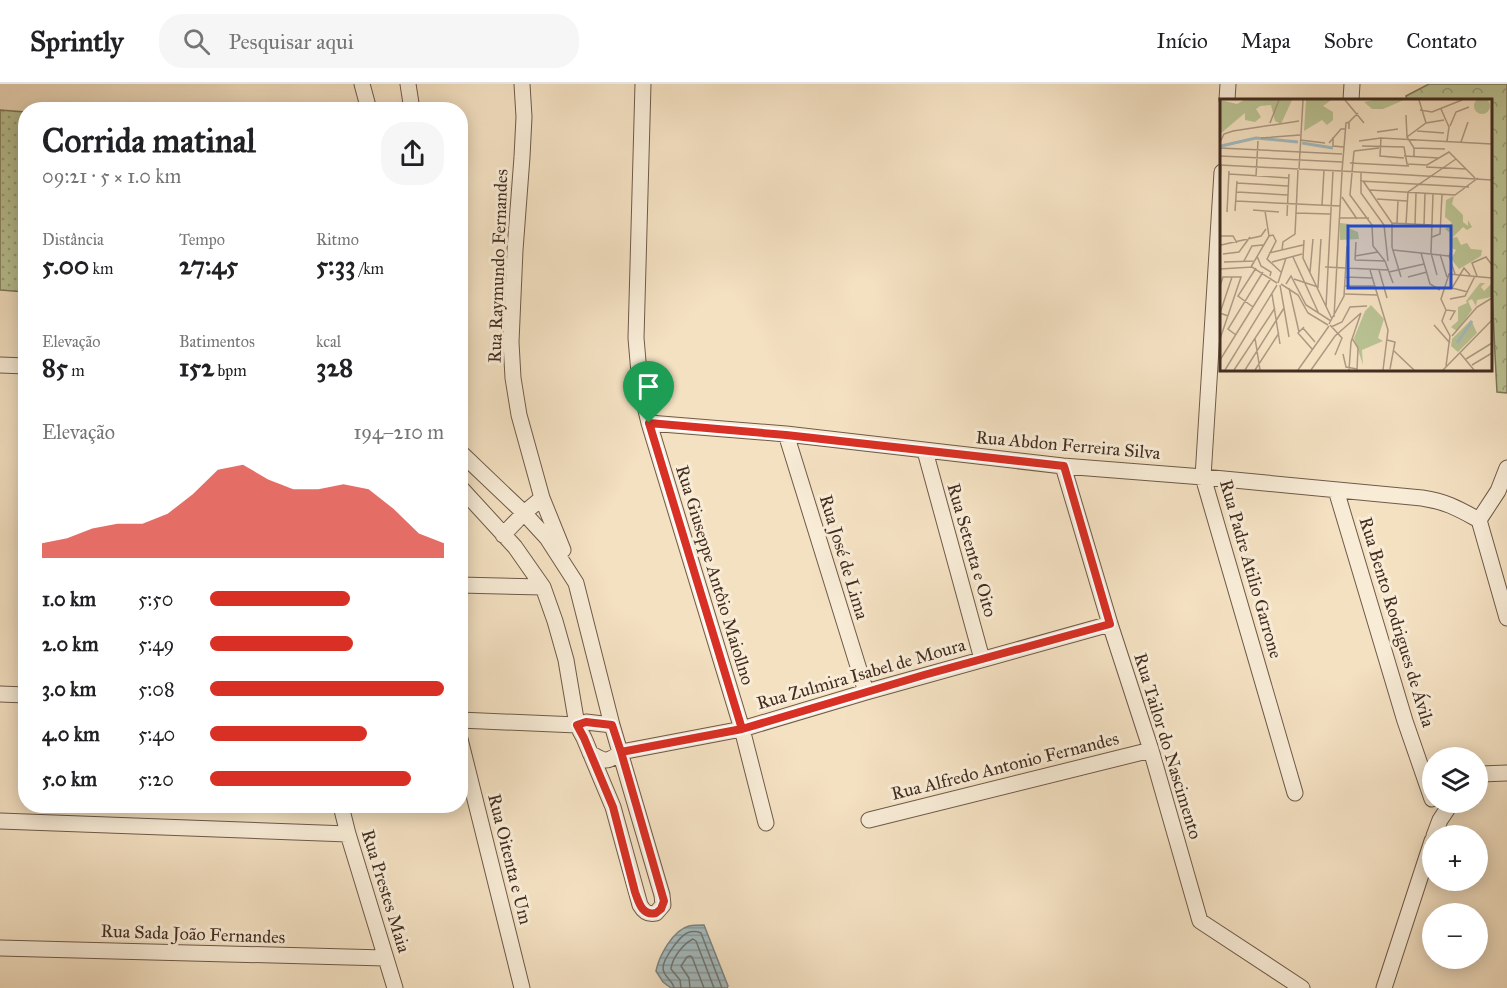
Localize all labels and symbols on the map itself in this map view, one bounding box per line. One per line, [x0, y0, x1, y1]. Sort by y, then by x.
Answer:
inset map [1220, 99, 1492, 370]
street label: Rua Raymundo Fernandes [484, 169, 512, 363]
pin [623, 361, 674, 423]
street label: Rua Abdon Ferreira Silva [975, 426, 1162, 464]
street label: Rua Giuseppe Antôio Maiollno [671, 462, 759, 688]
street label: Rua Padre Atilio Garrone [1215, 477, 1287, 661]
street label: Rua Setenta e Oito [942, 480, 1002, 620]
street label: Rua José de Lima [814, 492, 873, 623]
street label: Rua Bento Rodrigues de Ávila [1354, 514, 1442, 730]
street label: Rua Zulmira Isabel de Moura [754, 634, 968, 714]
street label: Rua Tailor do Nascimento [1129, 650, 1207, 842]
street label: Rua Alfredo Antonio Fernandes [889, 727, 1121, 805]
street label: Rua Oitenta e Um [483, 791, 537, 927]
street label: Rua Prestes Maia [357, 827, 415, 956]
street label: Rua Sada João Fernandes [100, 920, 286, 949]

